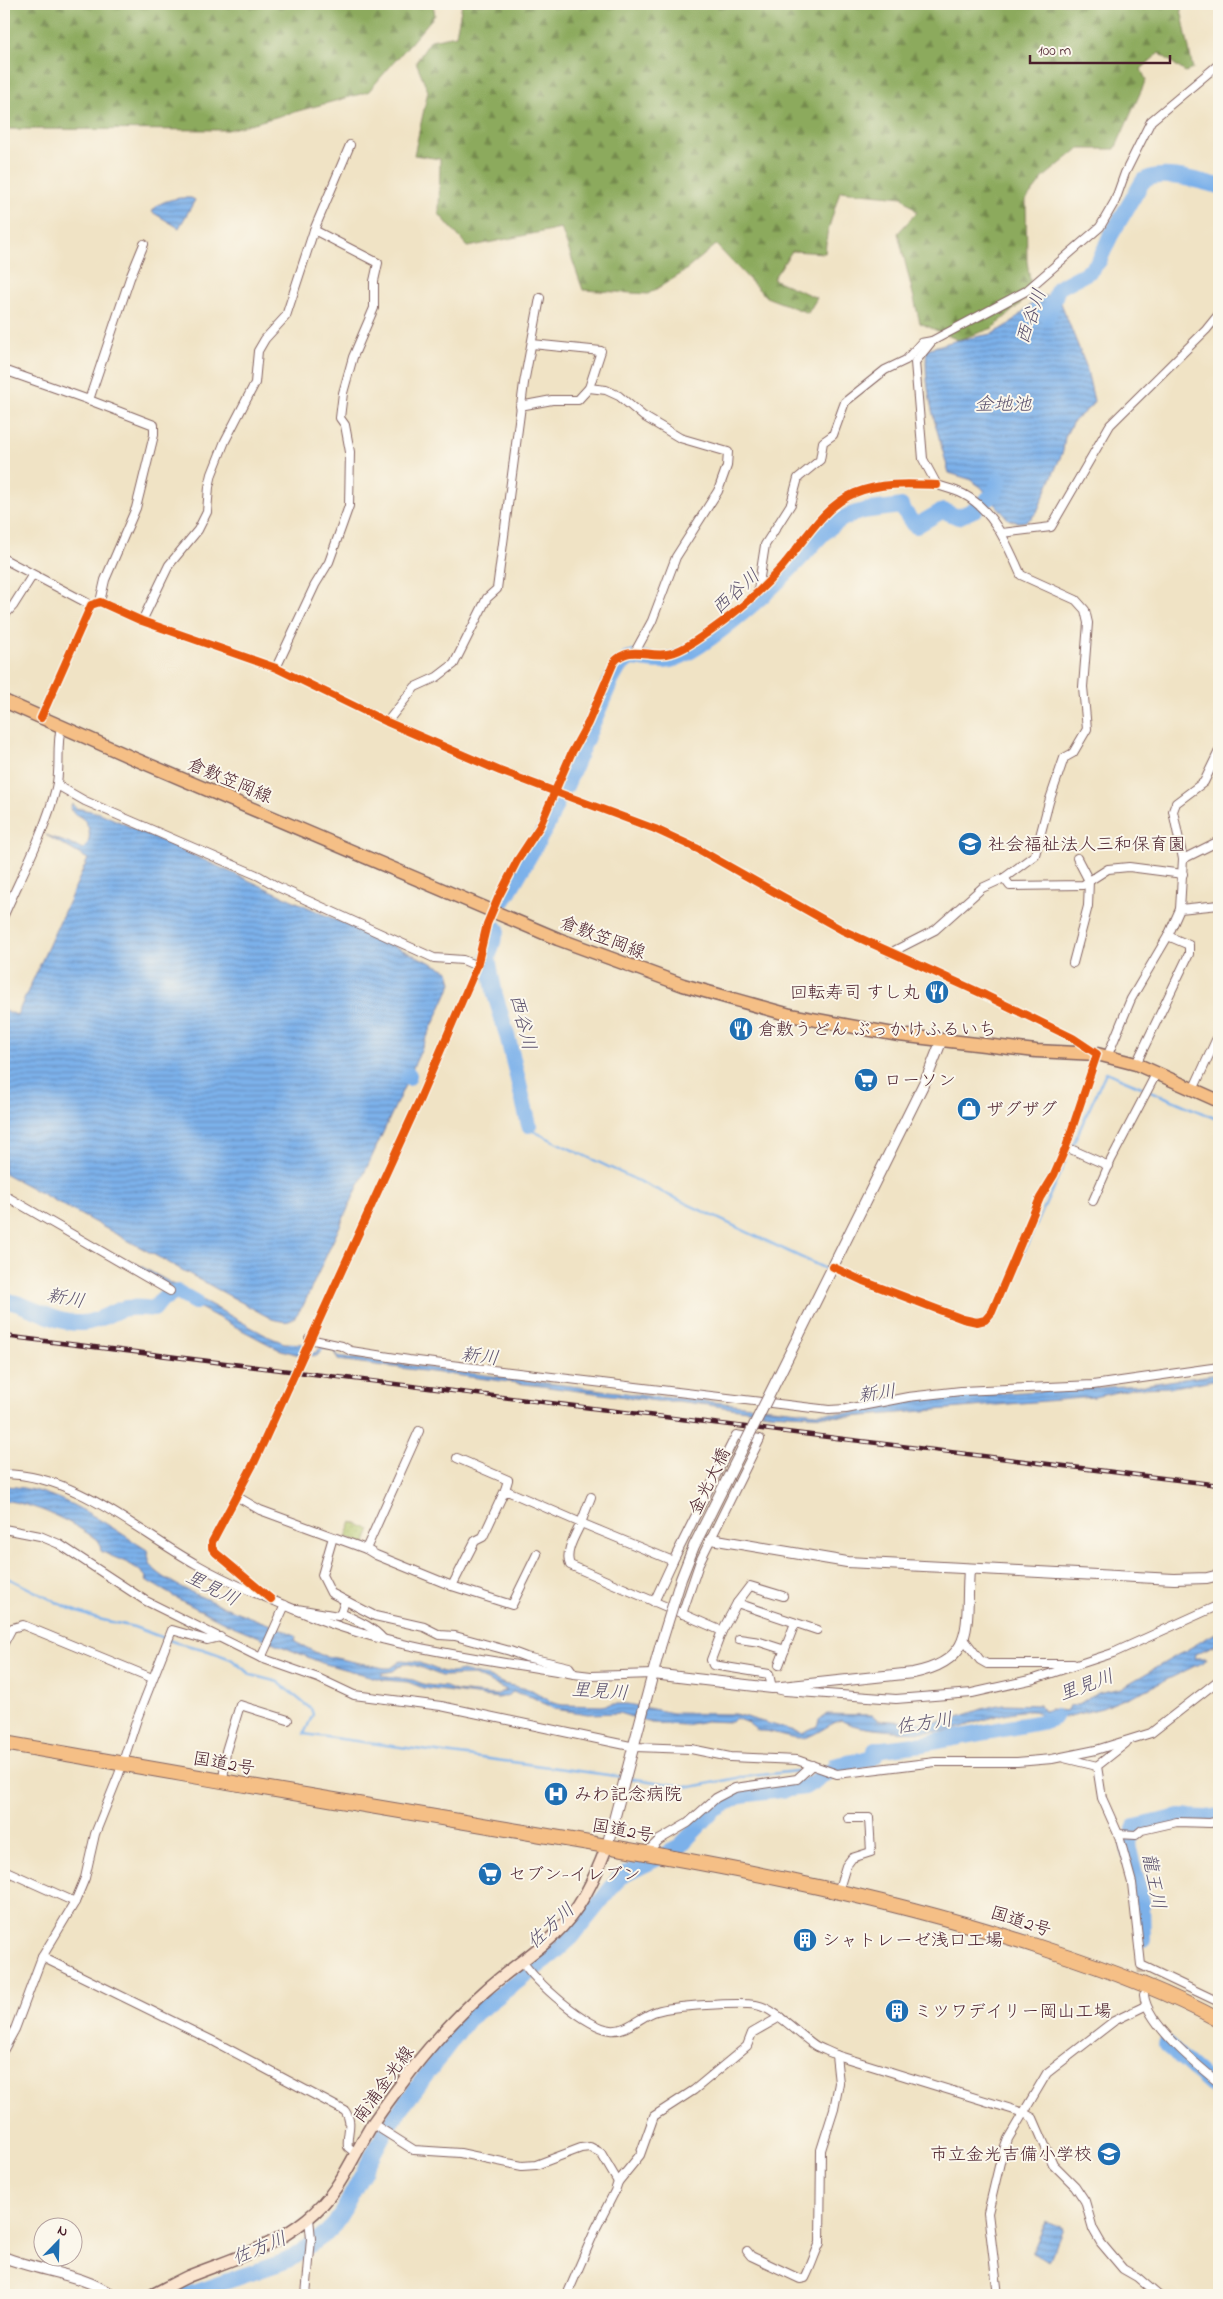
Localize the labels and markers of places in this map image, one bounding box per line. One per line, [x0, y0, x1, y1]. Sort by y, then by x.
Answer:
school or university icon: 社会福祉法人三和保育園 [957, 831, 983, 857]
place label: 社会福祉法人三和保育園 [988, 833, 1186, 859]
restaurant icon: 回転寿司 すし丸 [924, 979, 950, 1005]
place label: 回転寿司 すし丸 [790, 981, 920, 1007]
restaurant icon: 倉敷うどん ぶっかけふるいち [728, 1016, 754, 1042]
place label: 倉敷うどん ぶっかけふるいち [758, 1018, 996, 1044]
supermarket icon: ローソン [853, 1067, 879, 1093]
place label: ローソン [884, 1069, 956, 1095]
shop icon: ザグザグ [956, 1096, 982, 1122]
place label: ザグザグ [986, 1098, 1057, 1124]
hospital icon: みわ記念病院 [543, 1781, 569, 1807]
place label: みわ記念病院 [574, 1783, 682, 1809]
supermarket icon: セブン-イレブン [477, 1861, 503, 1887]
place label: セブン-イレブン [508, 1863, 641, 1889]
building icon: シャトレーゼ浅口工場 [792, 1927, 818, 1953]
place label: シャトレーゼ浅口工場 [822, 1929, 1003, 1955]
building icon: ミツワデイリー岡山工場 [884, 1998, 910, 2024]
place label: ミツワデイリー岡山工場 [914, 2000, 1111, 2026]
school or university icon: 市立金光吉備小学校 [1096, 2141, 1122, 2167]
place label: 市立金光吉備小学校 [930, 2143, 1092, 2169]

